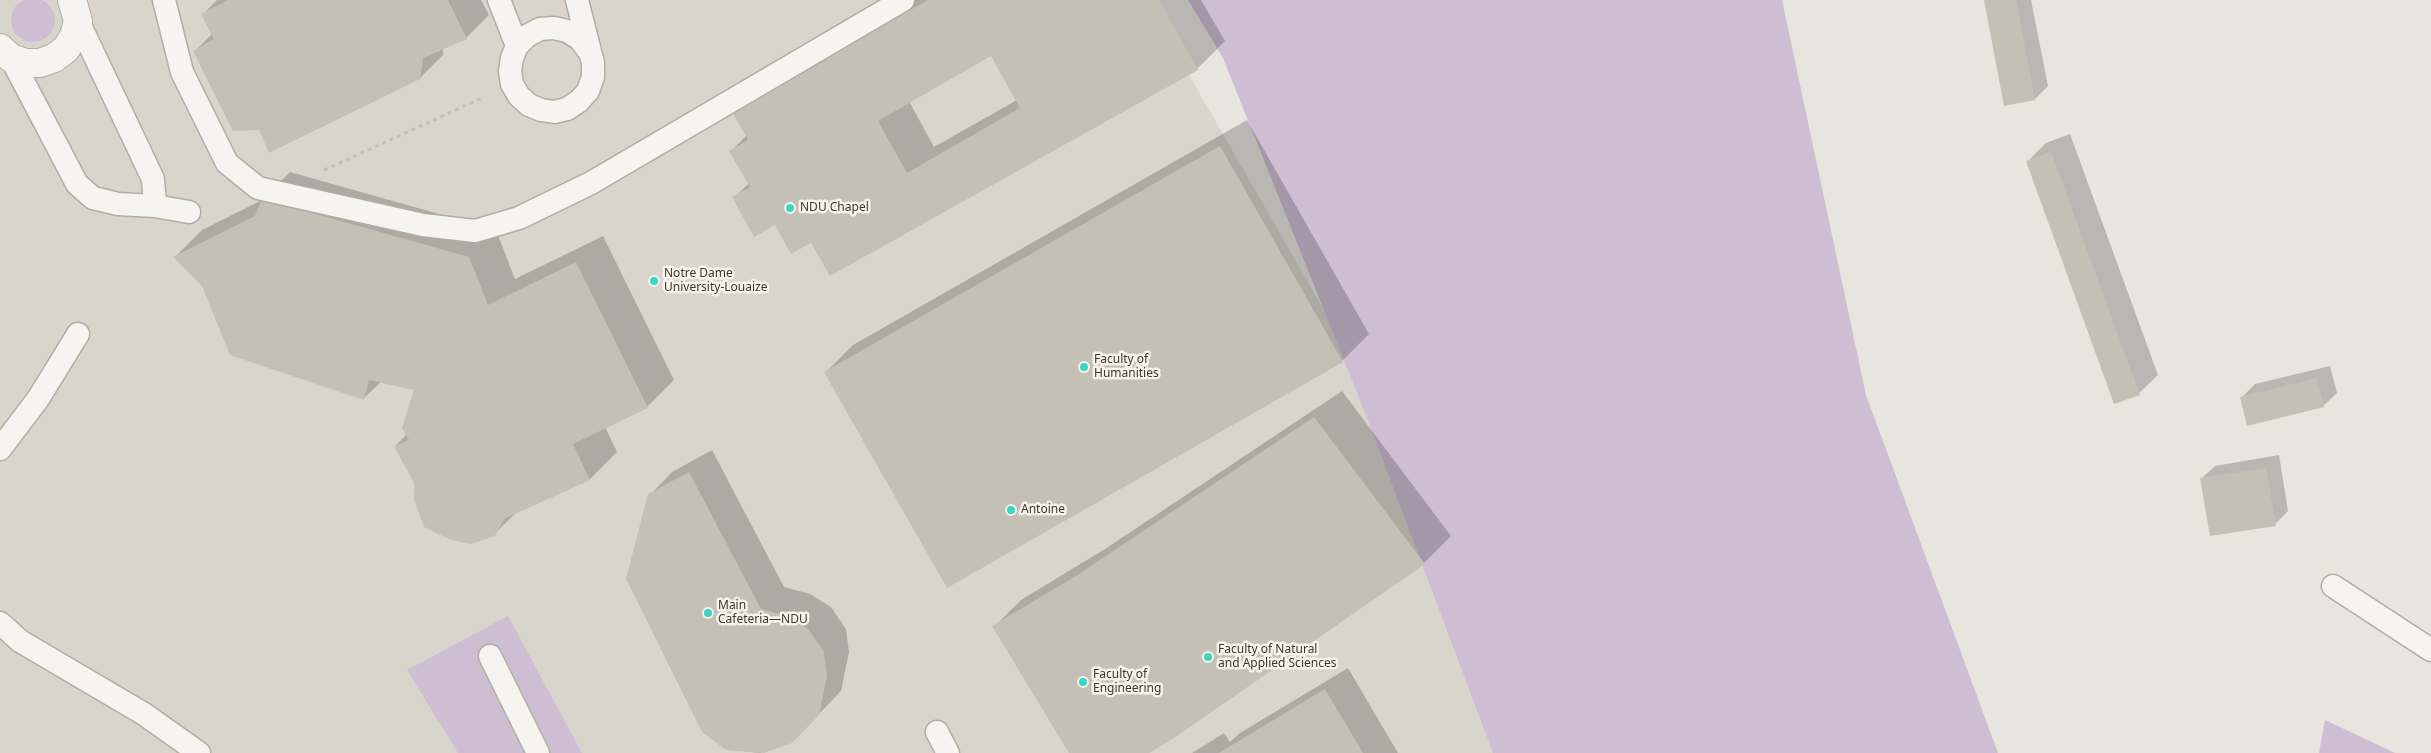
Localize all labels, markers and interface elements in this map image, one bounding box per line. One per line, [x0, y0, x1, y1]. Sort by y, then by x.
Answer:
place label: NDU Chapel [800, 201, 869, 215]
marker: NDU Chapel [784, 202, 796, 214]
place label: Notre Dame University-Louaize [664, 267, 767, 295]
marker: Notre Dame University-Louaize [648, 275, 660, 287]
place label: Faculty of Humanities [1094, 353, 1159, 381]
marker: Faculty of Humanities [1078, 361, 1090, 373]
place label: Antoine [1021, 503, 1065, 517]
marker: Antoine [1005, 504, 1017, 516]
place label: Main Cafeteria—NDU [718, 599, 808, 627]
marker: Main Cafeteria—NDU [702, 607, 714, 619]
place label: Faculty of Natural and Applied Sciences [1218, 643, 1336, 671]
marker: Faculty of Natural and Applied Sciences [1202, 651, 1214, 663]
place label: Faculty of Engineering [1093, 668, 1161, 696]
marker: Faculty of Engineering [1077, 676, 1089, 688]

